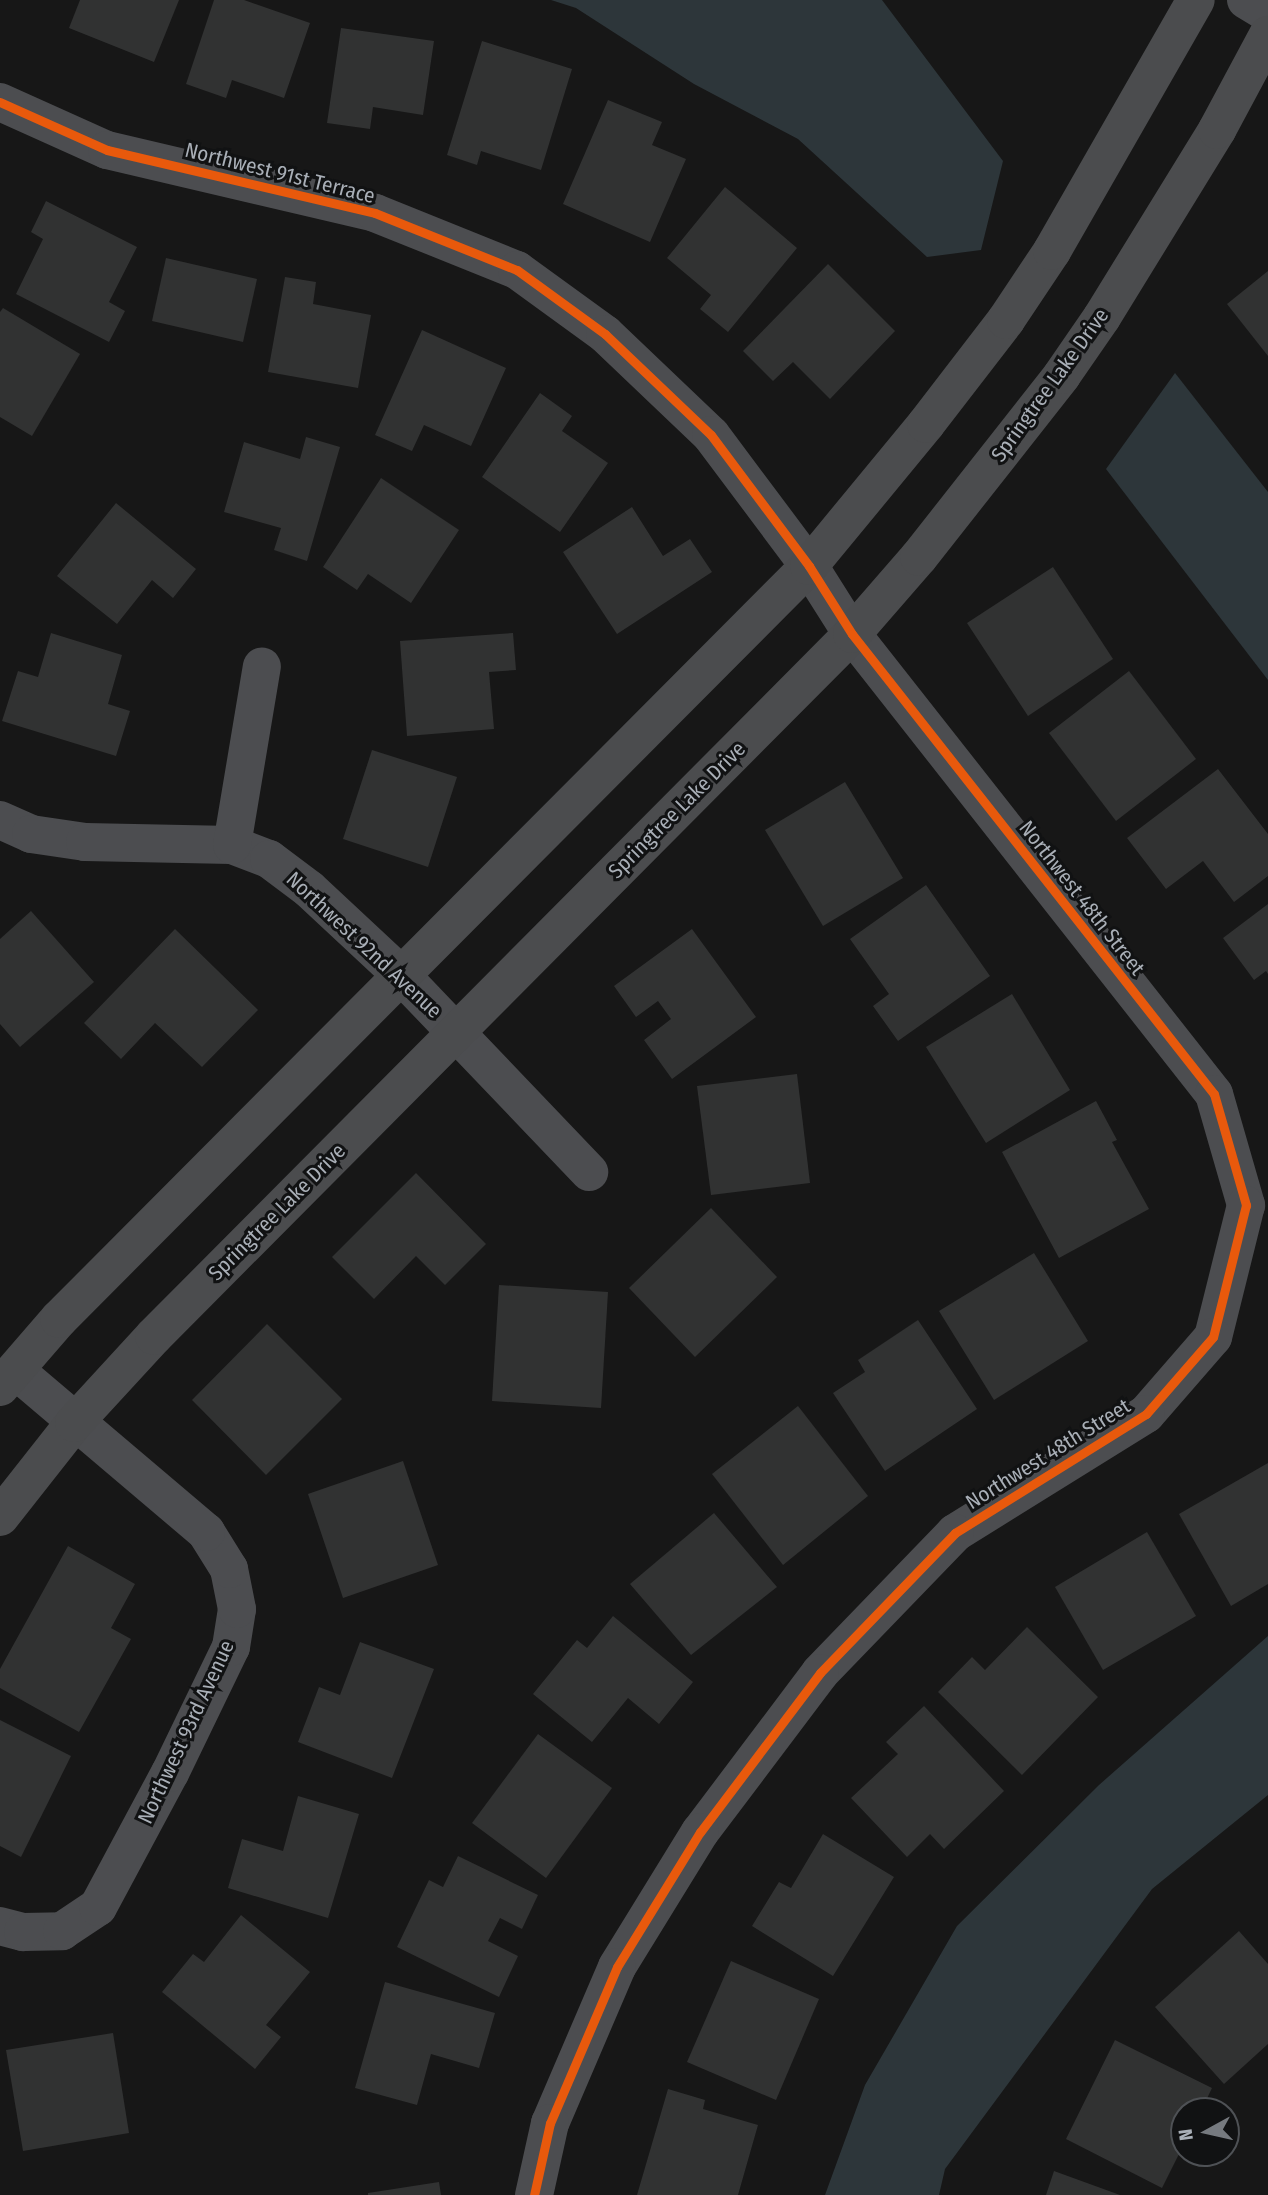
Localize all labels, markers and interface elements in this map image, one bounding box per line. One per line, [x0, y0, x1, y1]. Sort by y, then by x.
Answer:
street label: Northwest 91st Terrace [182, 137, 378, 209]
street label: Springtree Lake Drive [986, 303, 1114, 467]
street label: Springtree Lake Drive [603, 736, 751, 884]
street label: Northwest 48th Street [1014, 816, 1150, 980]
street label: Northwest 92nd Avenue [281, 866, 447, 1024]
street label: Springtree Lake Drive [203, 1138, 351, 1286]
street label: Northwest 48th Street [961, 1393, 1135, 1515]
street label: Northwest 93rd Avenue [132, 1636, 240, 1828]
north arrow [1170, 2097, 1240, 2167]
text: N [1174, 2127, 1198, 2142]

